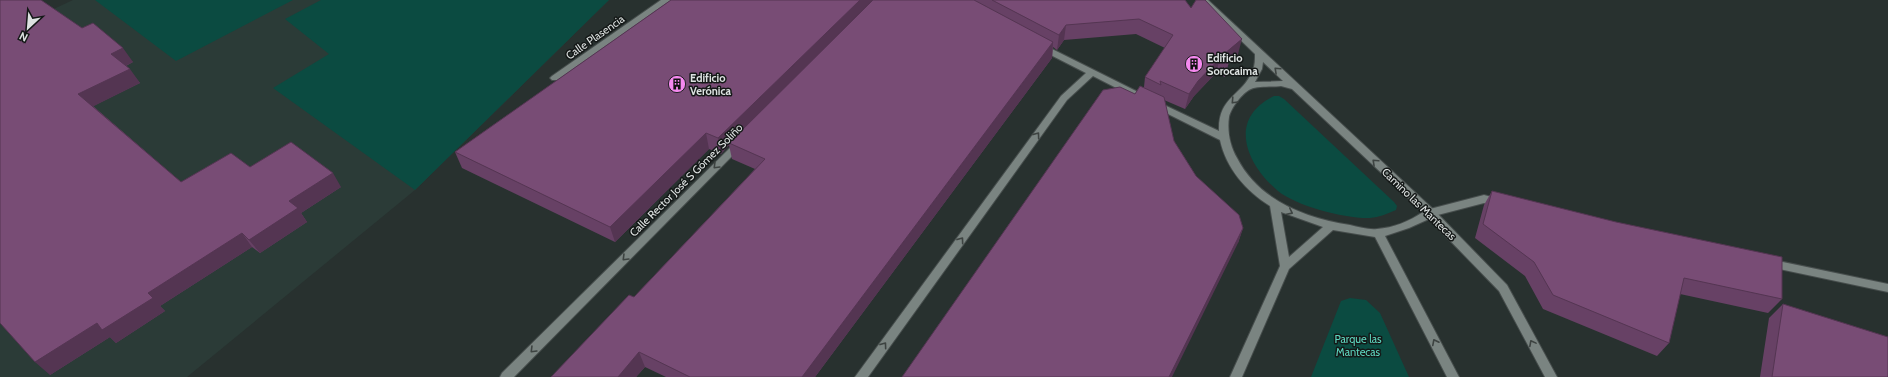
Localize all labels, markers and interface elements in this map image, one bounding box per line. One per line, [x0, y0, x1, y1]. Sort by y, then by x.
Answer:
north arrow [8, 8, 48, 48]
street label: Calle Plasencia [563, 11, 628, 62]
text: N [17, 29, 30, 45]
place label: Edificio Sorocaima [1207, 51, 1258, 78]
building icon: Edificio Sorocaima [1184, 54, 1204, 74]
one-way arrow [1274, 67, 1282, 74]
place label: Edificio Verónica [690, 71, 731, 98]
building icon: Edificio Verónica [667, 74, 687, 94]
one-way arrow [1231, 96, 1239, 104]
street label: Calle Rector José S Gómez Soliño [627, 121, 745, 239]
one-way arrow [1032, 133, 1039, 140]
one-way arrow [1372, 159, 1380, 166]
one-way arrow [713, 161, 721, 169]
street label: Camino las Mantecas [1379, 165, 1459, 243]
one-way arrow [1286, 207, 1293, 215]
one-way arrow [956, 238, 963, 245]
one-way arrow [622, 253, 629, 261]
park label: Parque las Mantecas [1334, 332, 1382, 359]
one-way arrow [1433, 339, 1440, 347]
one-way arrow [1530, 340, 1537, 347]
one-way arrow [879, 343, 886, 350]
one-way arrow [530, 345, 538, 353]

